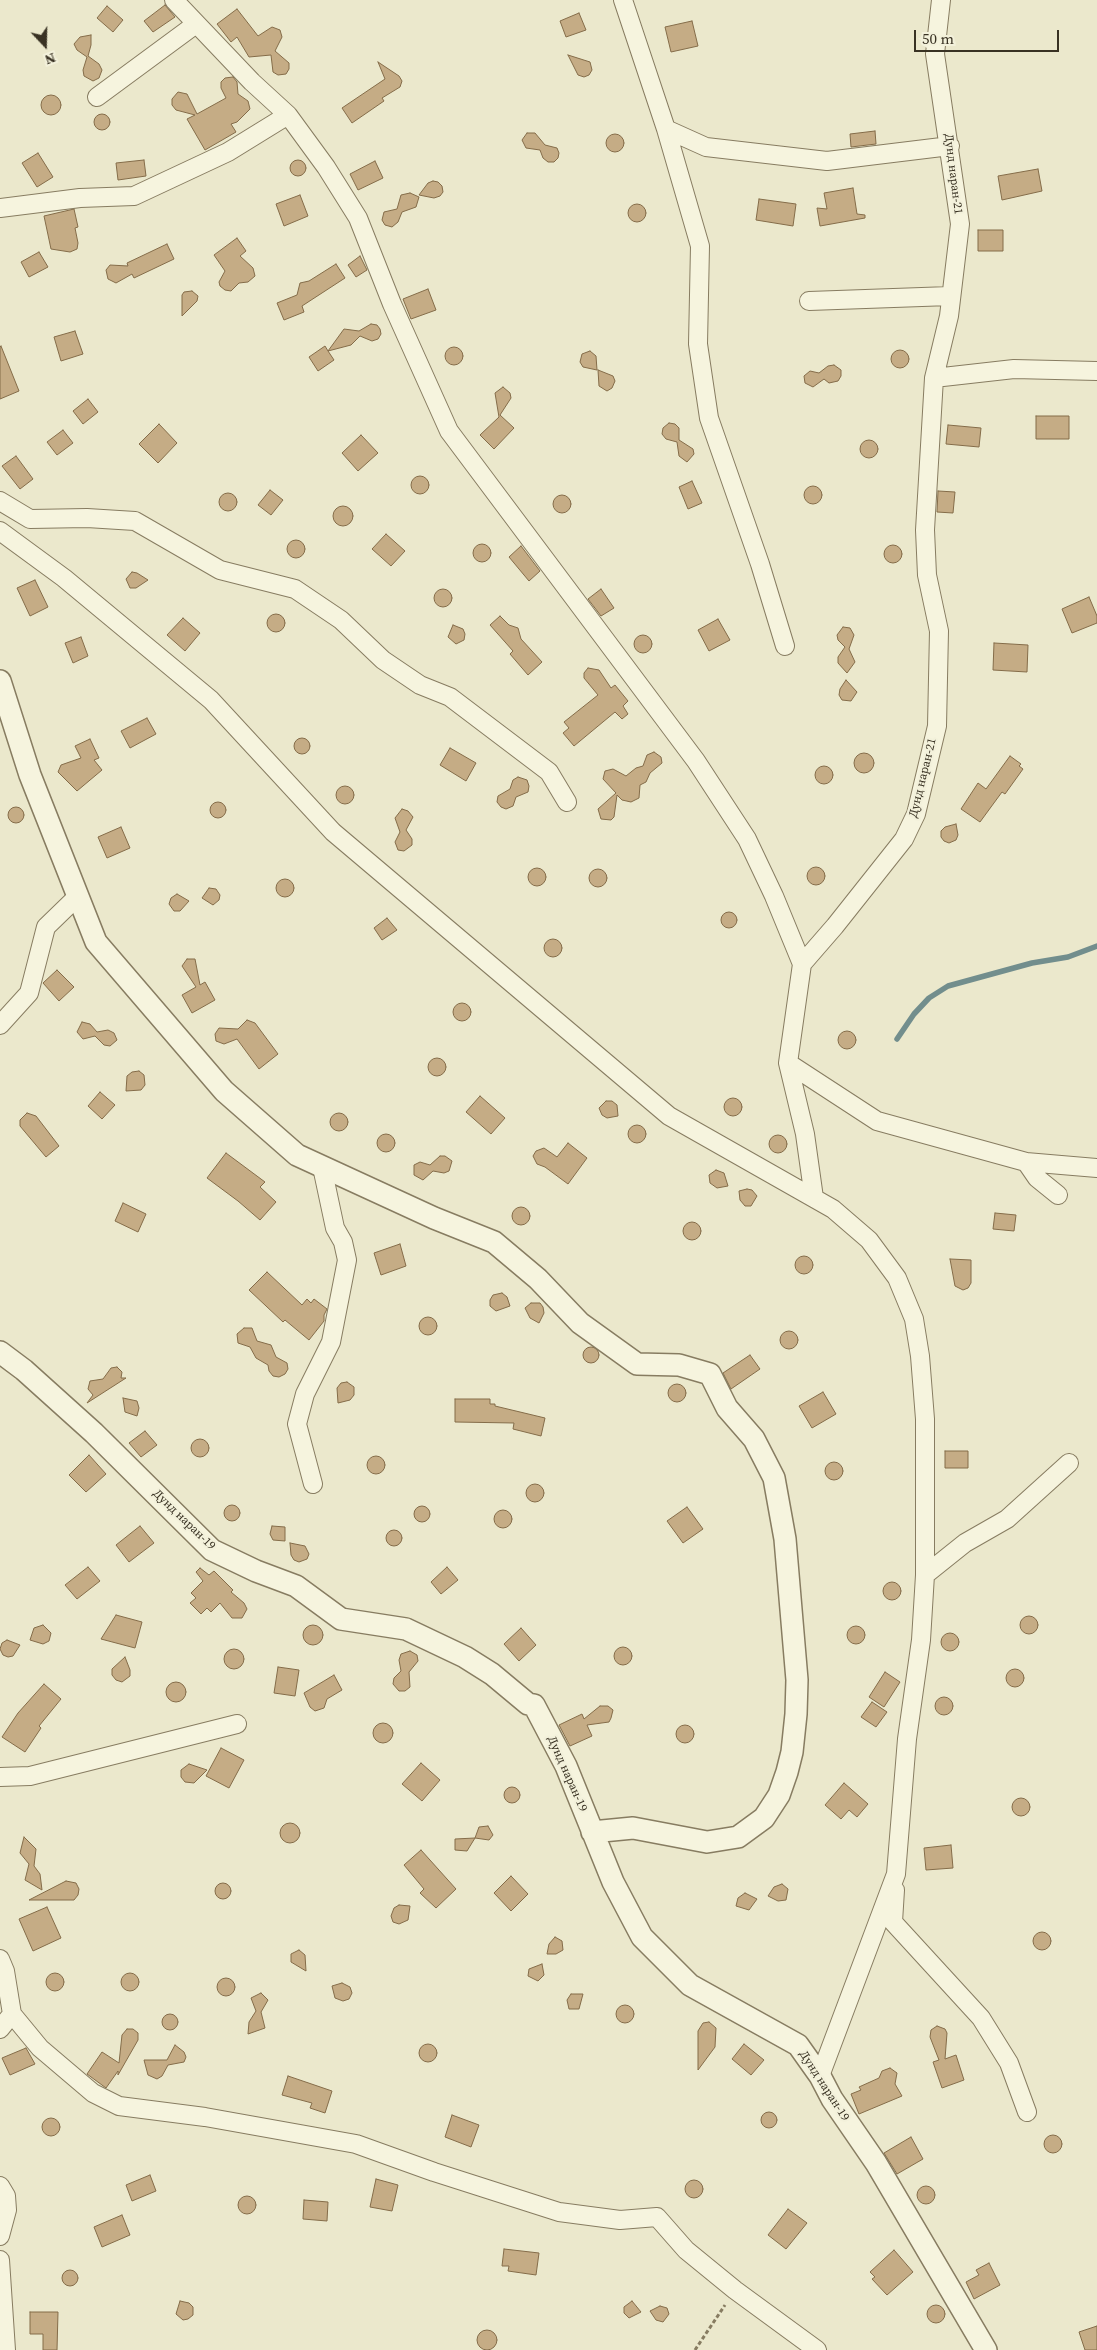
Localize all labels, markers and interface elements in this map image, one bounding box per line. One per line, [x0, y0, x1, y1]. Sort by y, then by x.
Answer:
north arrow [20, 20, 70, 70]
scale bar [917, 20, 1062, 52]
text: 50 m [922, 28, 954, 49]
text: N [42, 48, 59, 70]
street label: Дунд наран-21 [941, 133, 965, 215]
street label: Дунд наран-21 [906, 737, 940, 819]
street label: Дунд наран-19 [150, 1487, 218, 1553]
street label: Дунд наран-19 [544, 1734, 590, 1814]
street label: Дунд наран-19 [796, 2048, 852, 2124]

